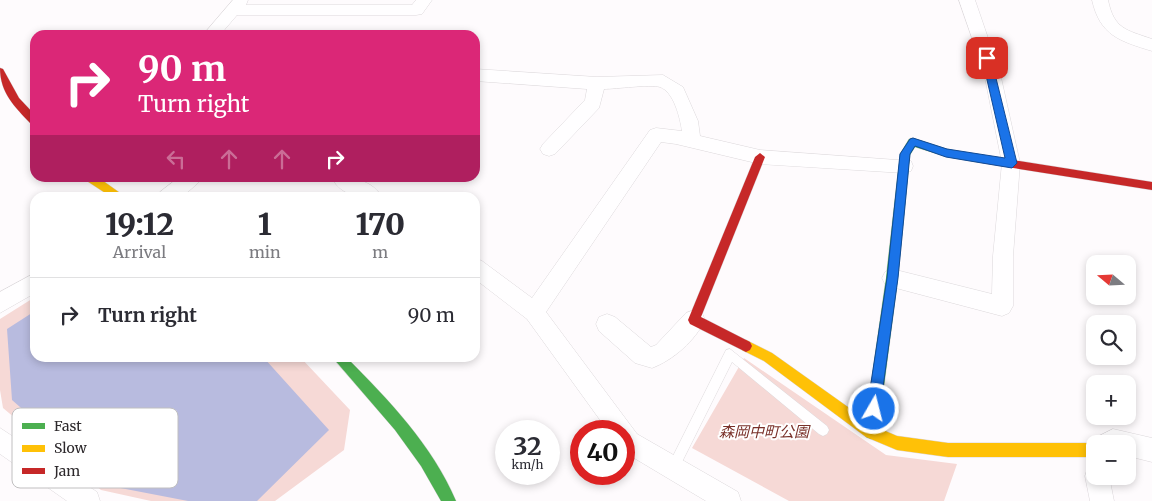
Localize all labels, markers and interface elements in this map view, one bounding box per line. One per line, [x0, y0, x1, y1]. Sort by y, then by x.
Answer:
pin [966, 37, 1008, 79]
icon: arrive [973, 44, 1001, 72]
text: 90 m [138, 47, 226, 91]
icon: right [55, 50, 120, 115]
text: Turn right [138, 90, 249, 118]
icon: left [162, 145, 190, 173]
icon: ahead [215, 145, 243, 173]
icon: ahead [268, 145, 296, 173]
icon: right [321, 145, 349, 173]
text: 19:12 [105, 205, 174, 243]
text: 1 [258, 205, 272, 243]
text: 170 [356, 205, 405, 243]
text: Arrival [113, 242, 166, 262]
text: min [249, 242, 281, 262]
text: m [372, 242, 388, 262]
north arrow [1086, 255, 1136, 305]
map controls [1086, 255, 1136, 485]
icon: right [55, 301, 83, 329]
text: Turn right [98, 303, 197, 327]
text: 90 m [408, 303, 455, 327]
button: search [1086, 315, 1136, 365]
button: + [1086, 375, 1136, 425]
position arrow [847, 382, 899, 434]
legend [12, 408, 178, 488]
text: Fast [54, 417, 82, 435]
speed limit sign: 40 [570, 420, 635, 485]
park label: 森岡中町公園 [719, 422, 811, 441]
text: 32 [513, 430, 542, 462]
button: − [1086, 435, 1136, 485]
text: Slow [54, 439, 87, 457]
text: km/h [512, 457, 543, 472]
text: Jam [53, 462, 80, 480]

